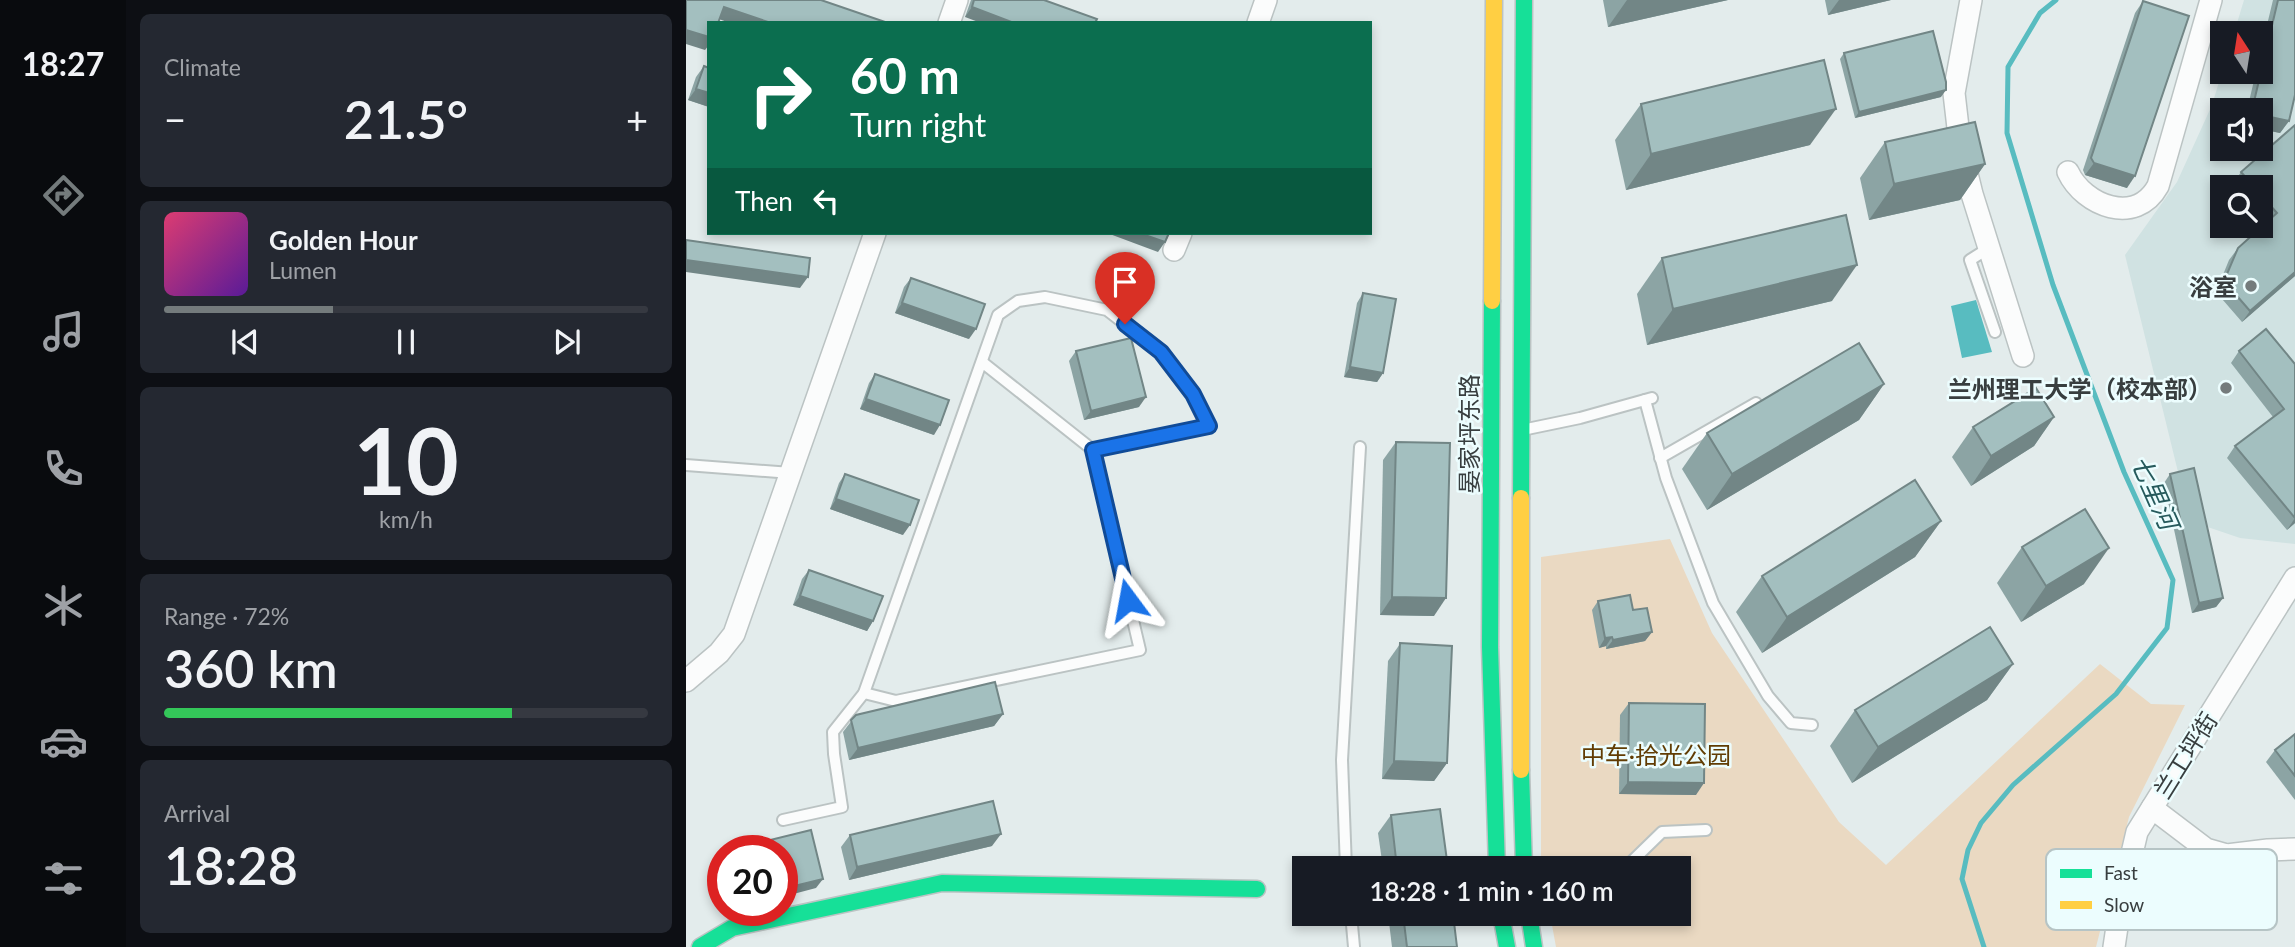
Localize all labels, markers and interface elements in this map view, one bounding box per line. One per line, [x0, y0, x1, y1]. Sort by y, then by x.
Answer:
north arrow [2210, 21, 2273, 84]
map controls [2210, 21, 2273, 238]
text: 18:27 [22, 44, 104, 83]
text: 60 m [850, 46, 960, 104]
icon: right [735, 49, 826, 140]
text: Climate [164, 53, 241, 81]
text: 21.5° [344, 88, 468, 150]
text: − [164, 96, 186, 142]
text: + [626, 96, 648, 142]
button: sound [2210, 98, 2273, 161]
text: Turn right [850, 105, 986, 144]
icon: directions [39, 171, 88, 220]
button: search [2210, 175, 2273, 238]
icon: left [807, 182, 845, 220]
text: Then [735, 185, 793, 217]
text: Golden Hour [269, 224, 418, 256]
pin [1095, 252, 1155, 324]
text: Lumen [269, 256, 337, 284]
icon: arrive [1106, 263, 1144, 301]
place label: 浴室 [2189, 272, 2237, 301]
marker: 浴室 [2243, 278, 2259, 294]
icon: music [39, 307, 88, 356]
icon: previous [226, 323, 264, 361]
icon: pause [387, 323, 425, 361]
icon: next [548, 323, 586, 361]
street label: 晏家坪东路 [1454, 374, 1483, 494]
place label: 兰州理工大学（校本部） [1948, 374, 2212, 403]
marker: 兰州理工大学（校本部） [2218, 380, 2234, 396]
text: 10 [353, 405, 459, 514]
icon: phone [39, 444, 88, 493]
water label: 七里河 [2125, 450, 2188, 539]
text: km/h [379, 505, 433, 533]
position arrow [1091, 563, 1165, 637]
icon: climate [39, 581, 88, 630]
text: Range · 72% [164, 602, 289, 630]
text: 360 km [164, 637, 338, 699]
street label: 兰工坪街 [2147, 707, 2223, 803]
icon: car [39, 717, 88, 766]
park label: 中车·拾光公园 [1581, 740, 1731, 769]
text: Arrival [164, 799, 230, 827]
text: 18:28 [164, 834, 298, 896]
speed limit sign: 20 [707, 835, 798, 926]
legend [2046, 849, 2277, 930]
icon: filters [39, 854, 88, 903]
text: Fast [2104, 861, 2138, 884]
text: 18:28 · 1 min · 160 m [1369, 875, 1614, 907]
text: Slow [2104, 893, 2144, 916]

